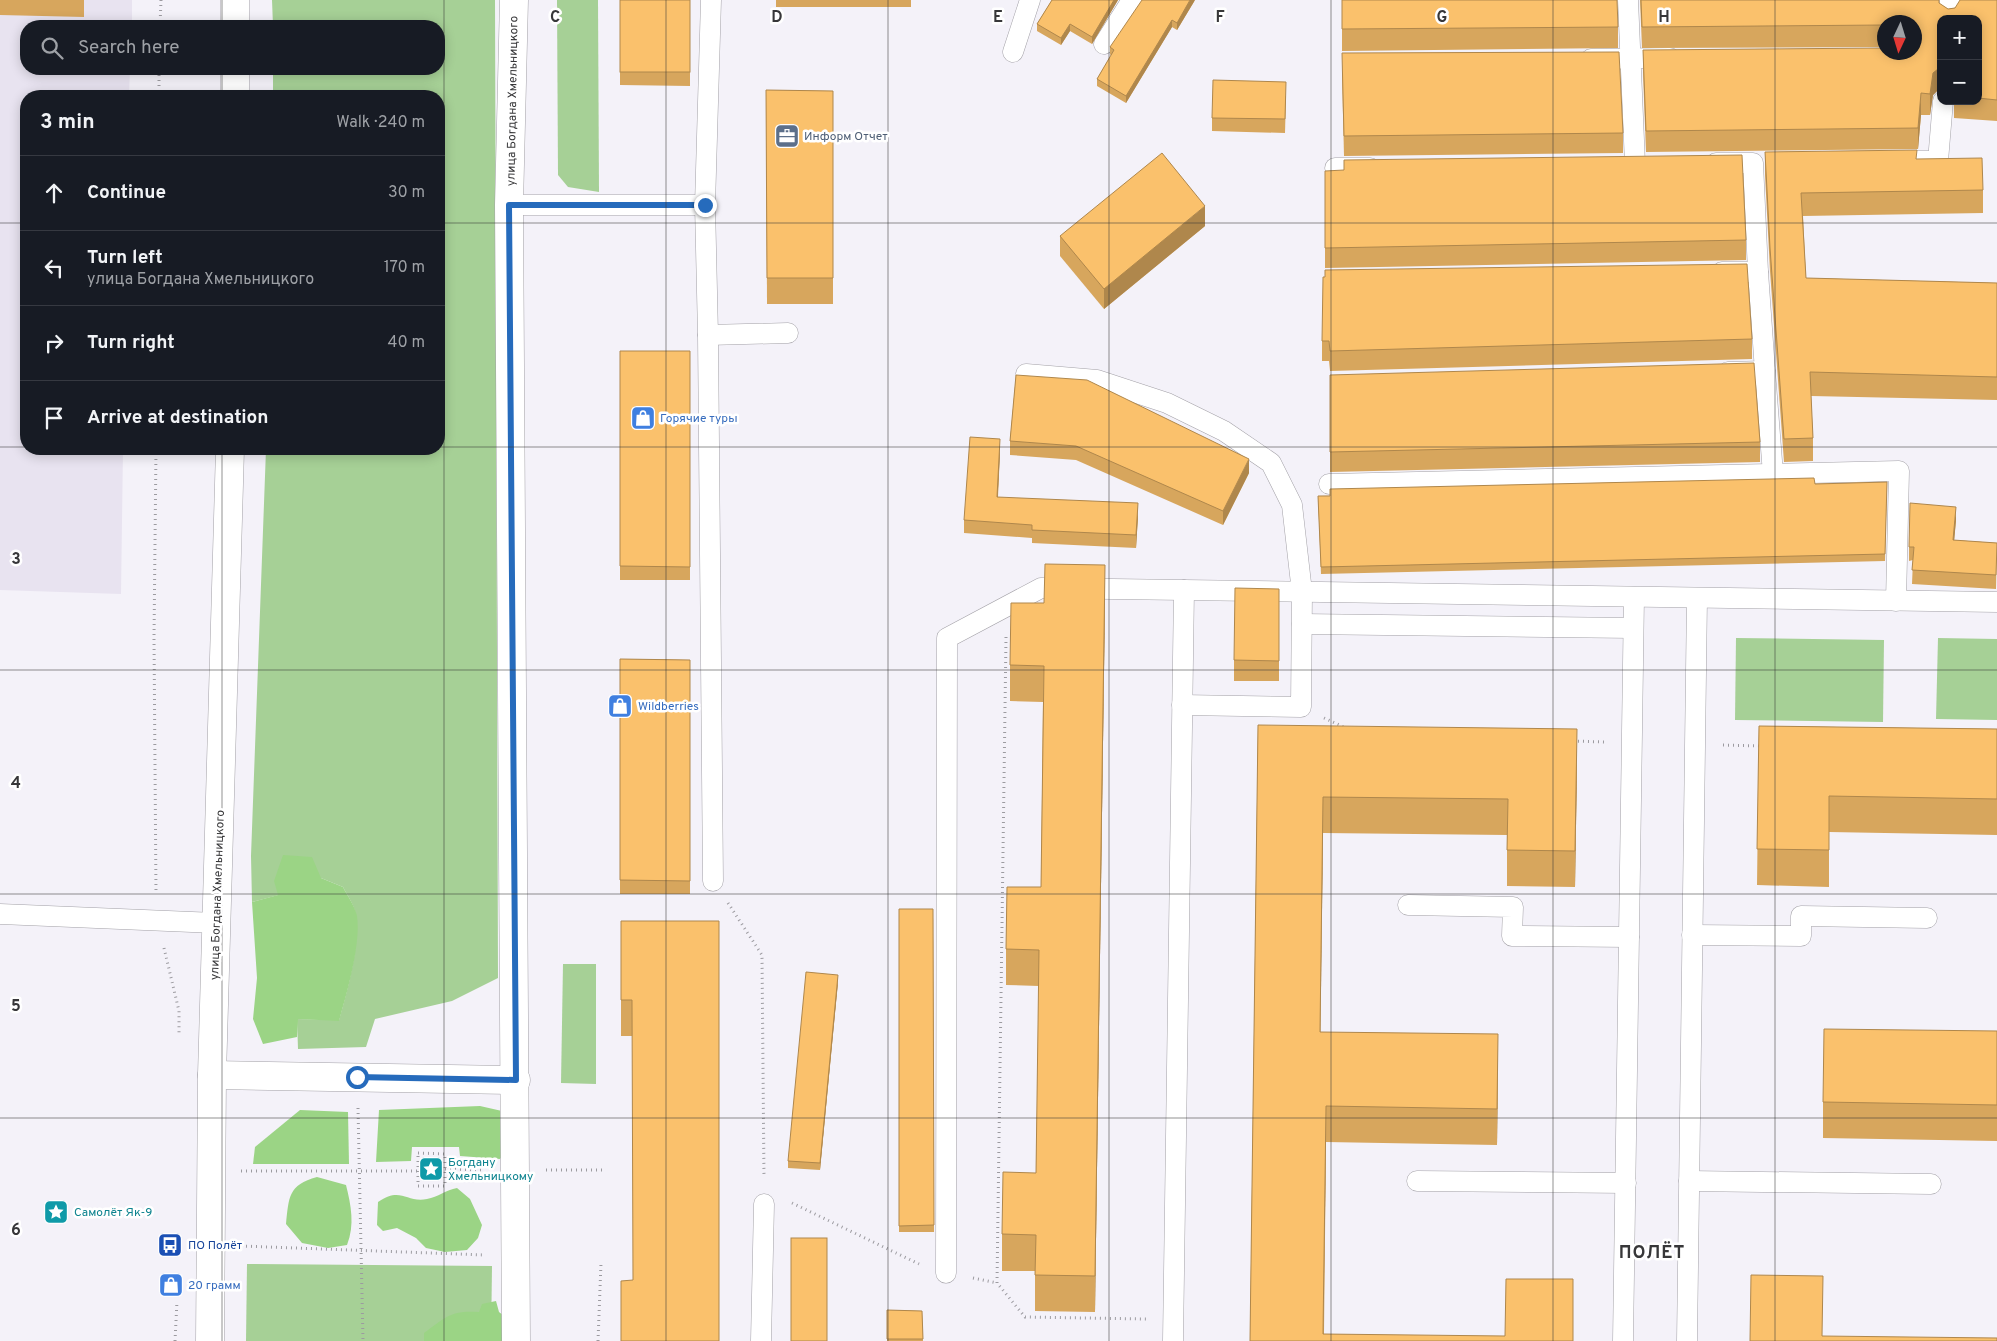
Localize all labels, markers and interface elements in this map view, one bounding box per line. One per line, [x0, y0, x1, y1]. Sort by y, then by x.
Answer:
text: C [550, 8, 560, 28]
text: D [771, 8, 783, 28]
text: E [993, 8, 1003, 28]
text: F [1215, 8, 1225, 28]
text: G [1437, 8, 1447, 28]
text: H [1658, 8, 1670, 28]
street label: улица Богдана Хмельницкого [504, 15, 522, 186]
north arrow [1877, 15, 1922, 60]
map controls [1937, 15, 1982, 105]
button: + [1937, 15, 1982, 60]
search box [20, 20, 445, 75]
icon: search [38, 34, 66, 62]
text: Search here [78, 36, 180, 60]
button: − [1937, 60, 1982, 105]
text: 3 min [40, 109, 95, 136]
text: Walk · 240 m [336, 113, 425, 133]
office icon: Информ Отчет [774, 123, 800, 149]
place label: Информ Отчет [804, 129, 888, 145]
icon: ahead [40, 179, 68, 207]
text: Continue [87, 181, 166, 205]
text: 30 m [388, 183, 425, 203]
route end [694, 194, 717, 217]
text: Turn left [87, 246, 163, 270]
icon: left [40, 254, 68, 282]
text: 170 m [384, 258, 425, 278]
text: улица Богдана Хмельницкого [87, 270, 314, 290]
icon: right [40, 329, 68, 357]
text: Turn right [87, 331, 175, 355]
text: 40 m [387, 333, 425, 353]
icon: arrive [40, 404, 68, 432]
shop icon: Горячие туры [630, 405, 656, 431]
text: Arrive at destination [87, 406, 268, 430]
place label: Горячие туры [660, 411, 737, 427]
text: 3 [11, 550, 21, 570]
shop icon: Wildberries [607, 693, 633, 719]
place label: Wildberries [638, 699, 699, 715]
text: 4 [11, 774, 21, 794]
street label: улица Богдана Хмельницкого [207, 809, 229, 980]
text: 5 [11, 997, 21, 1017]
route start [346, 1066, 369, 1089]
place label: Богдану Хмельницкому [448, 1155, 533, 1185]
place icon: Богдану Хмельницкому [418, 1156, 444, 1182]
place icon: Самолёт Як-9 [43, 1199, 69, 1225]
place label: Самолёт Як-9 [74, 1205, 152, 1221]
text: 6 [11, 1221, 21, 1241]
bus stop icon: ПО Полёт [157, 1232, 183, 1258]
place label: ПО Полёт [188, 1238, 243, 1254]
district label: ПОЛЁТ [1619, 1241, 1685, 1265]
shop icon: 20 грамм [158, 1272, 184, 1298]
place label: 20 грамм [188, 1278, 241, 1294]

